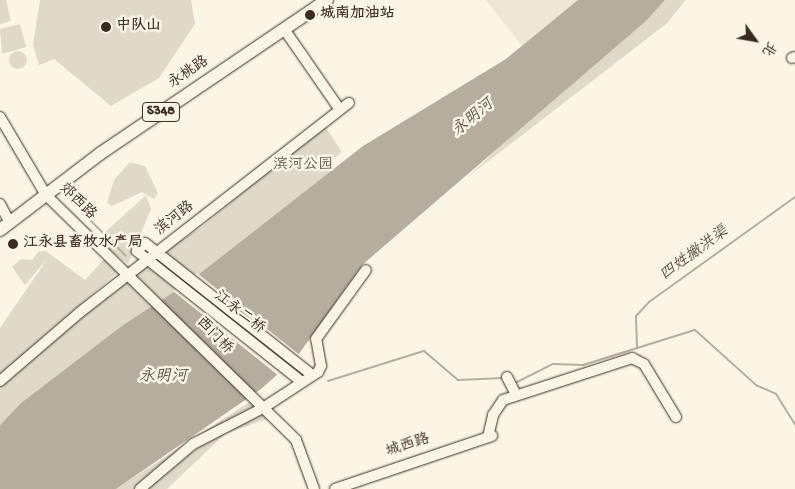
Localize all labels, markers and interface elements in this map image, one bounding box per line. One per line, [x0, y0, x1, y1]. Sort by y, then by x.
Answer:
place label: 城南加油站 [320, 6, 395, 24]
marker: 城南加油站 [304, 9, 316, 21]
north arrow [730, 15, 780, 65]
place label: 中队山 [116, 18, 161, 36]
marker: 中队山 [100, 21, 112, 33]
text: 北 [757, 38, 779, 59]
street label: 永桃路 [165, 53, 213, 93]
water label: 永明河 [449, 96, 499, 142]
road number: S348 [141, 100, 181, 124]
park label: 滨河公园 [273, 157, 333, 175]
street label: 郊西路 [55, 180, 99, 224]
street label: 滨河路 [152, 198, 198, 240]
water label: 四姓撇洪渠 [657, 224, 733, 286]
place label: 江永县畜牧水产局 [23, 235, 143, 253]
marker: 江永县畜牧水产局 [7, 238, 19, 250]
street label: 江永二桥 [210, 287, 268, 339]
street label: 西门桥 [192, 314, 236, 358]
water label: 永明河 [139, 368, 187, 388]
street label: 城西路 [384, 430, 432, 462]

